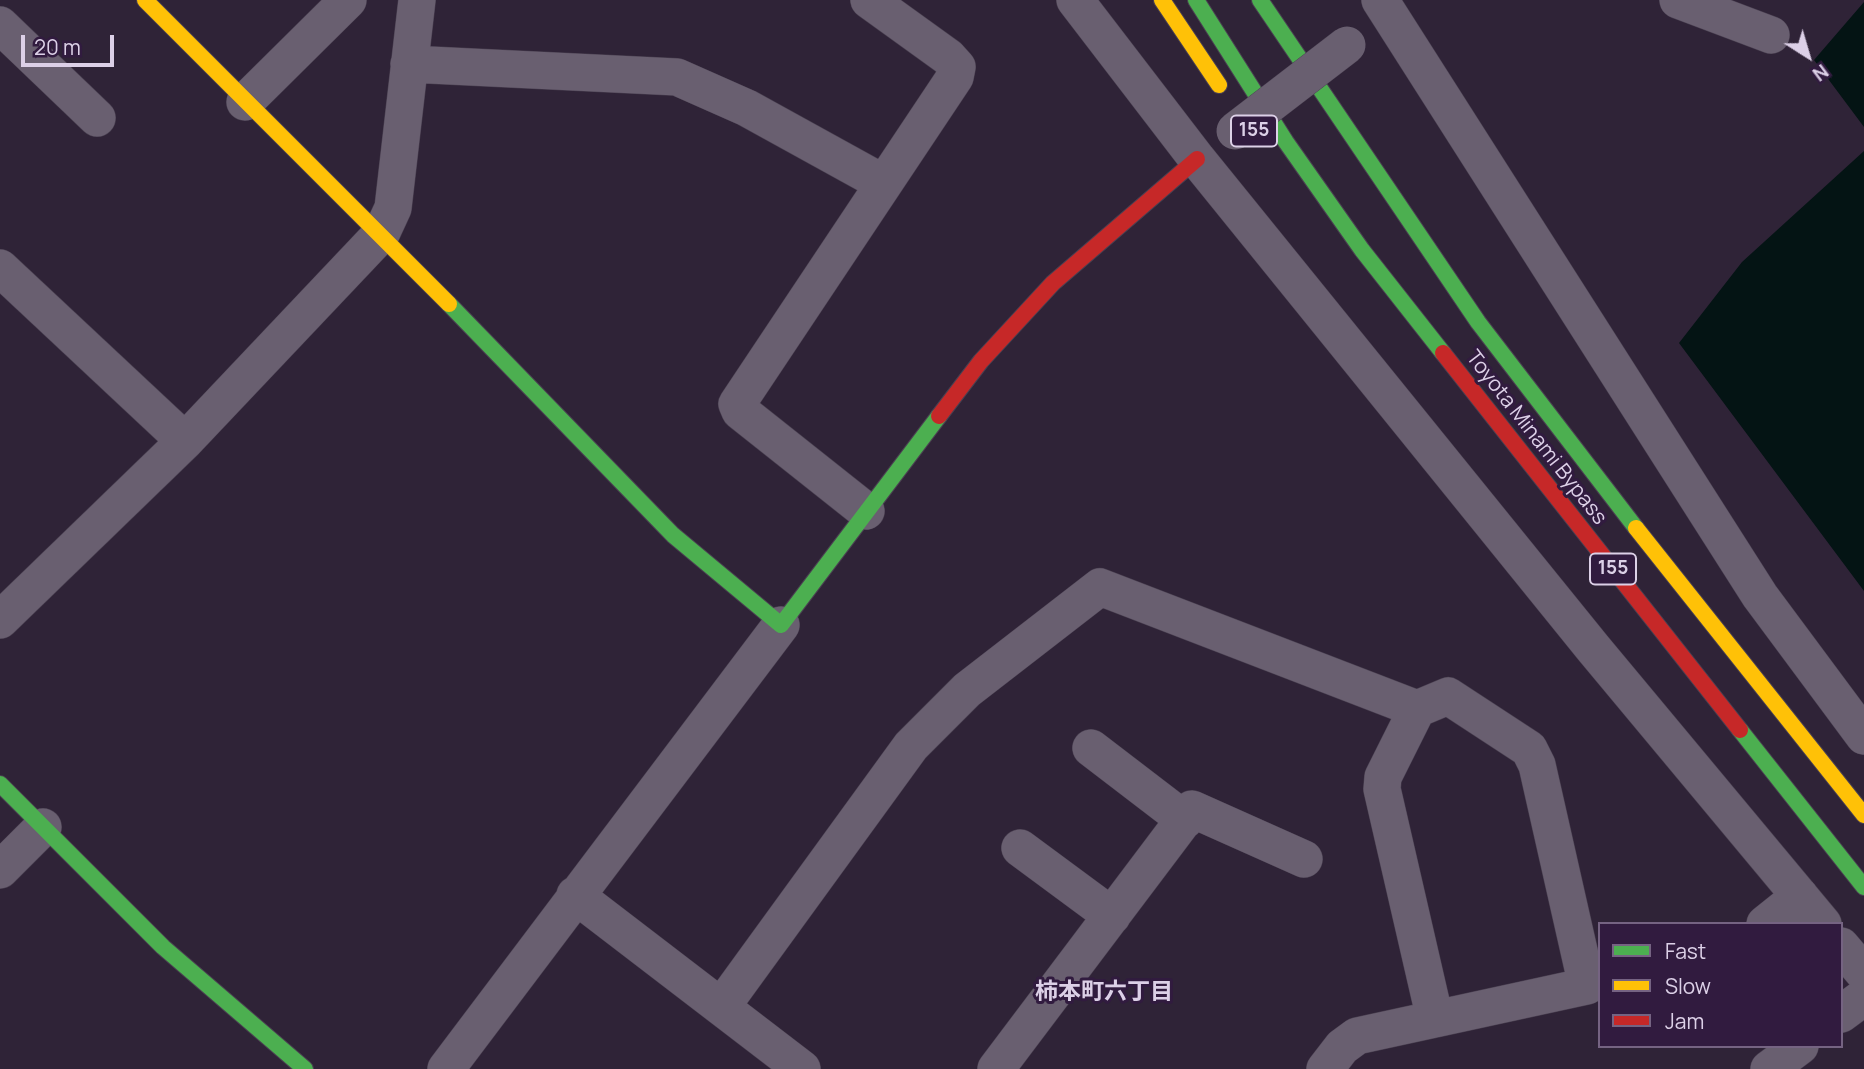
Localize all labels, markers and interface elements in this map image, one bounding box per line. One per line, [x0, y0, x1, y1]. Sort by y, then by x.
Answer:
scale bar [24, 21, 117, 65]
north arrow [1773, 21, 1843, 91]
text: 20 m [34, 33, 81, 61]
text: N [1807, 58, 1834, 87]
road number: 155 [1231, 116, 1277, 146]
street label: Toyota Minami Bypass [1460, 346, 1612, 530]
road number: 155 [1590, 554, 1636, 584]
legend [1598, 922, 1843, 1048]
text: Fast [1665, 937, 1706, 965]
text: Slow [1665, 972, 1711, 1000]
district label: 柿本町六丁目 [1035, 979, 1173, 1007]
text: Jam [1665, 1007, 1704, 1035]

